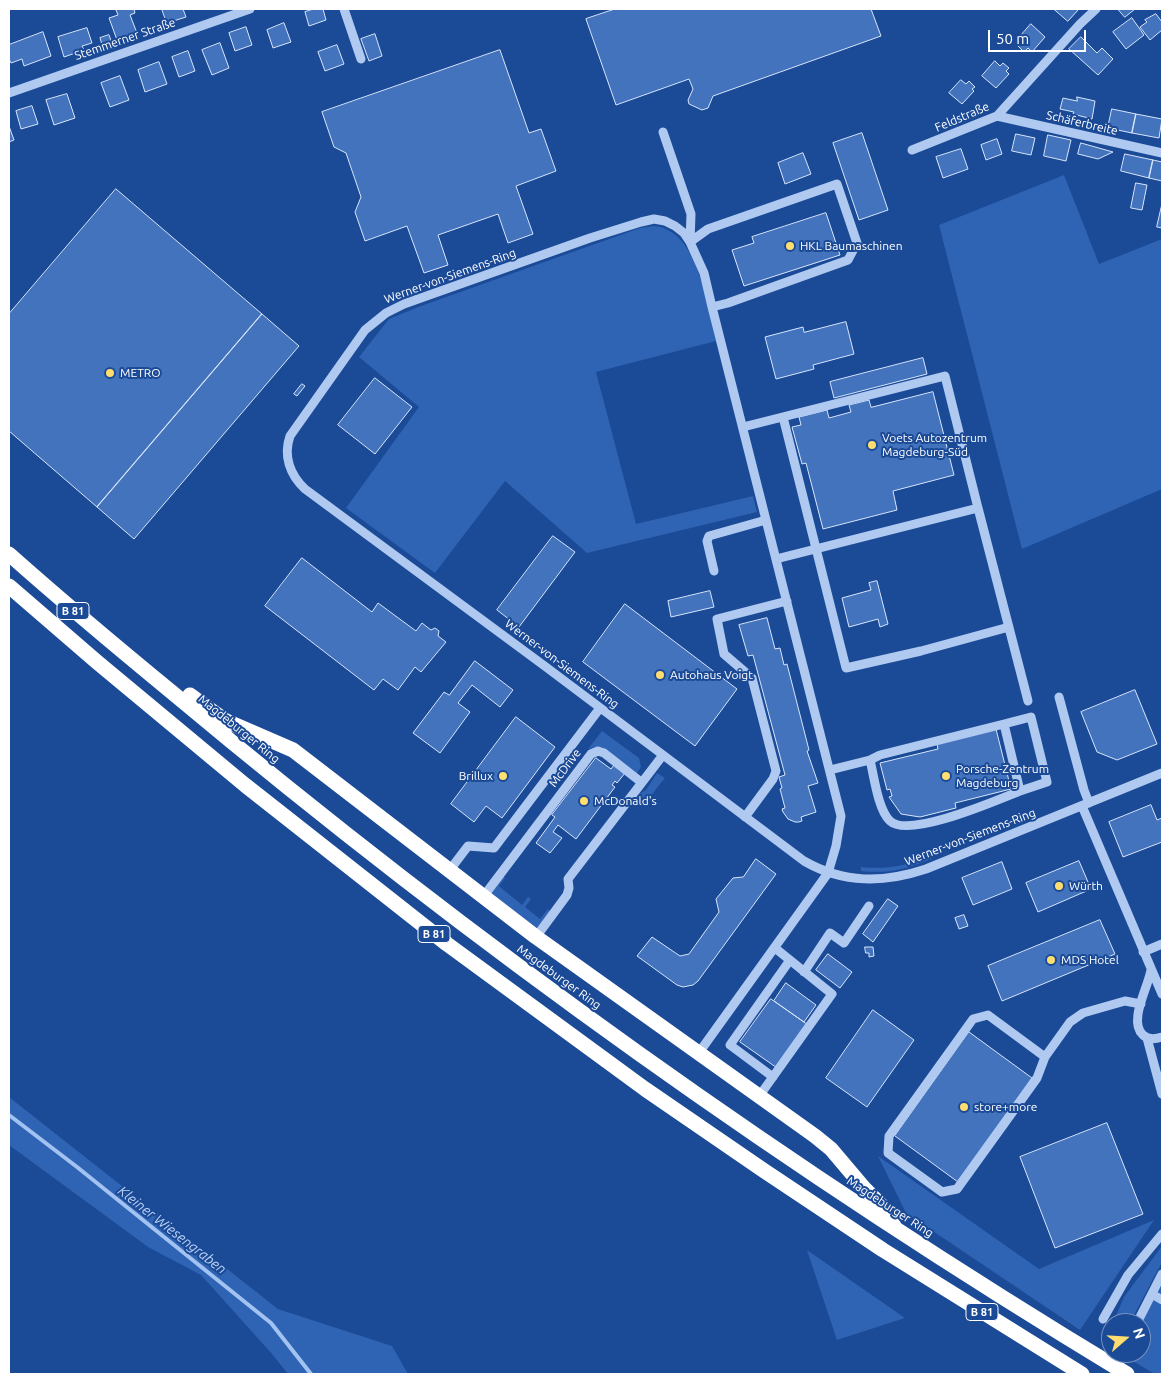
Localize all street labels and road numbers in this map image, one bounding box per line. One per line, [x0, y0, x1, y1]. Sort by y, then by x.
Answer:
street label: Stemmerner Straße [73, 15, 177, 63]
street label: Feldstraße [933, 99, 991, 135]
street label: Schäferbreite [1045, 108, 1119, 138]
street label: Werner-von-Siemens-Ring [382, 245, 518, 307]
road number: B 81 [57, 602, 89, 620]
street label: Werner-von-Siemens-Ring [502, 616, 622, 712]
street label: Magdeburger Ring [195, 692, 283, 766]
street label: McDrive [546, 746, 584, 790]
street label: Werner-von-Siemens-Ring [903, 805, 1037, 869]
road number: B 81 [418, 926, 450, 942]
street label: Magdeburger Ring [514, 942, 604, 1012]
street label: Magdeburger Ring [844, 1174, 936, 1240]
road number: B 81 [966, 1304, 998, 1320]

